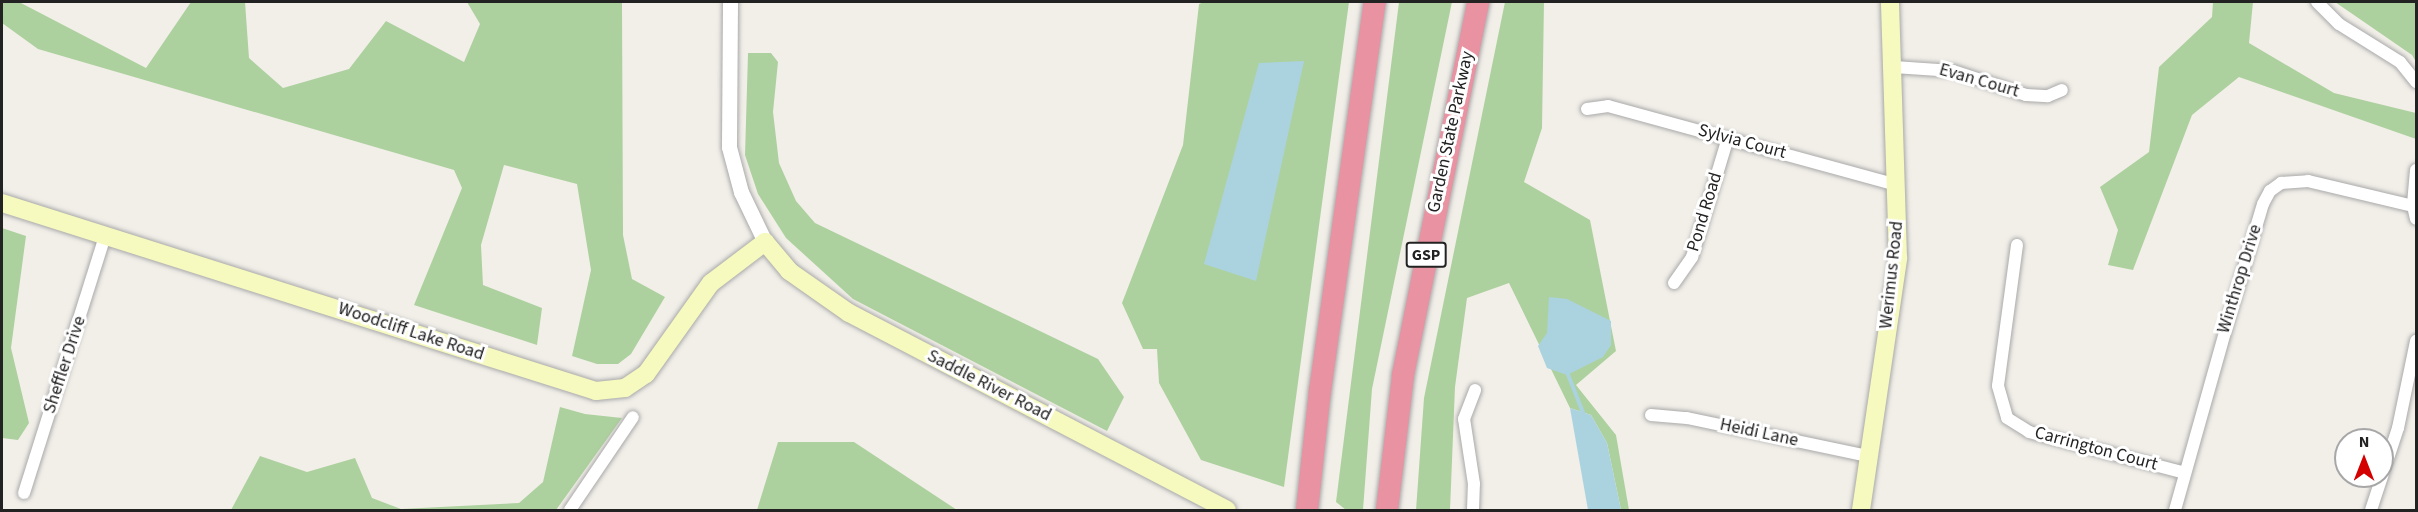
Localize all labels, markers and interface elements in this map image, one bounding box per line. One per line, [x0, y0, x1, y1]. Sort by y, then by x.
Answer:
street label: Garden State Parkway [1423, 49, 1479, 215]
street label: Evan Court [1937, 59, 2021, 103]
street label: Sylvia Court [1696, 120, 1788, 164]
street label: Pond Road [1683, 170, 1727, 254]
street label: Werimus Road [1876, 220, 1908, 330]
street label: Winthrop Drive [2213, 222, 2267, 336]
road number: GSP [1405, 242, 1447, 268]
street label: Woodcliff Lake Road [335, 298, 487, 366]
street label: Sheffler Drive [39, 314, 91, 416]
street label: Saddle River Road [923, 345, 1055, 427]
street label: Heidi Lane [1718, 414, 1800, 452]
street label: Carrington Court [2032, 422, 2160, 476]
north arrow [2334, 428, 2394, 488]
text: N [2359, 431, 2369, 453]

